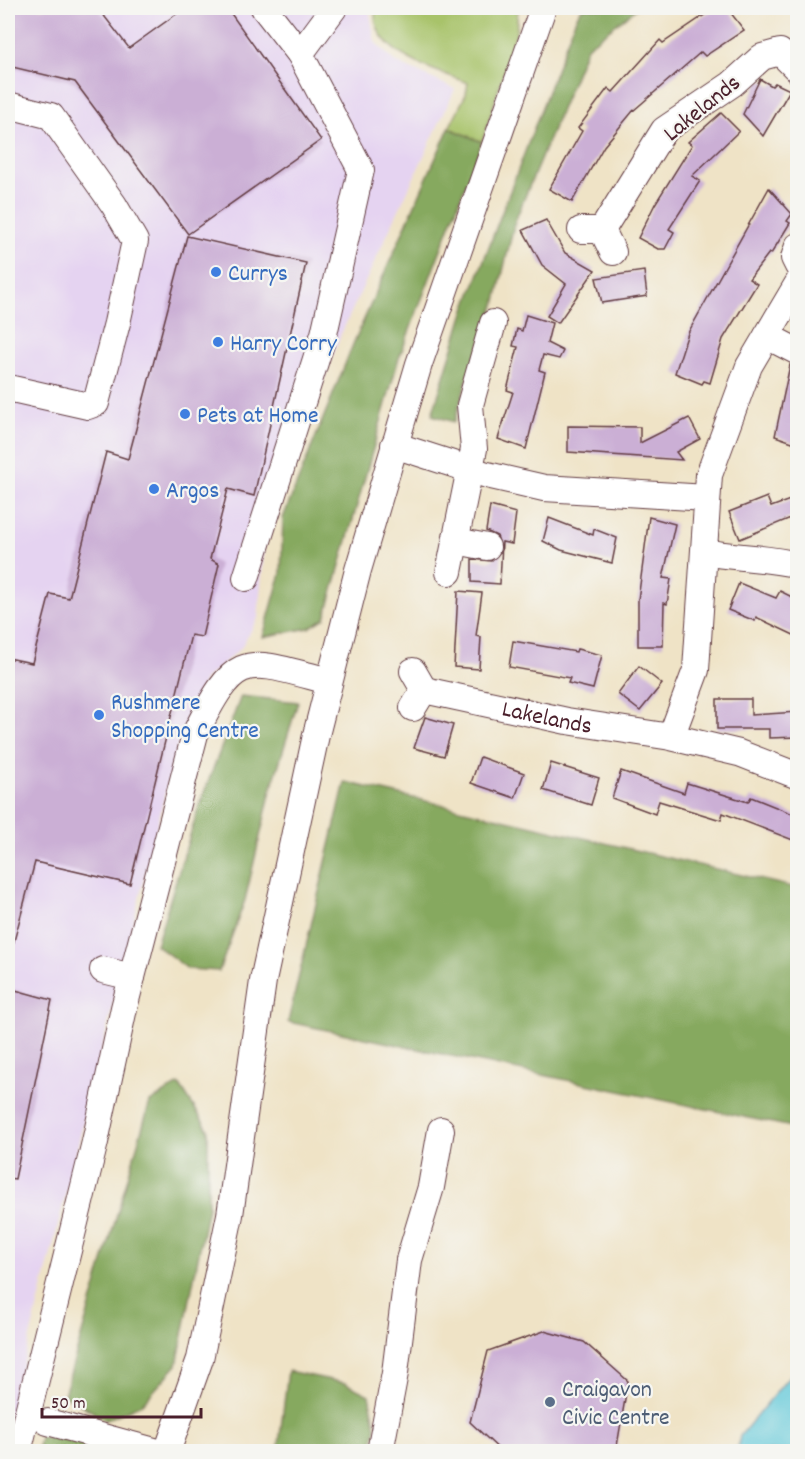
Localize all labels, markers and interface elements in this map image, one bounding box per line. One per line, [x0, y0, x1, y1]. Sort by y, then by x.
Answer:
street label: Lakelands [657, 68, 749, 151]
place label: Currys [228, 258, 288, 292]
marker: Currys [209, 265, 223, 279]
place label: Harry Corry [230, 328, 338, 362]
marker: Harry Corry [211, 335, 225, 349]
place label: Pets at Home [197, 400, 319, 434]
marker: Pets at Home [178, 407, 192, 421]
place label: Argos [166, 475, 219, 509]
marker: Argos [147, 482, 161, 496]
place label: Rushmere Shopping Centre [111, 687, 259, 749]
street label: Lakelands [498, 693, 594, 745]
marker: Rushmere Shopping Centre [92, 708, 106, 722]
place label: Craigavon Civic Centre [562, 1374, 670, 1436]
scale bar [42, 1381, 201, 1419]
text: 50 m [51, 1392, 86, 1417]
marker: Craigavon Civic Centre [543, 1395, 557, 1409]

